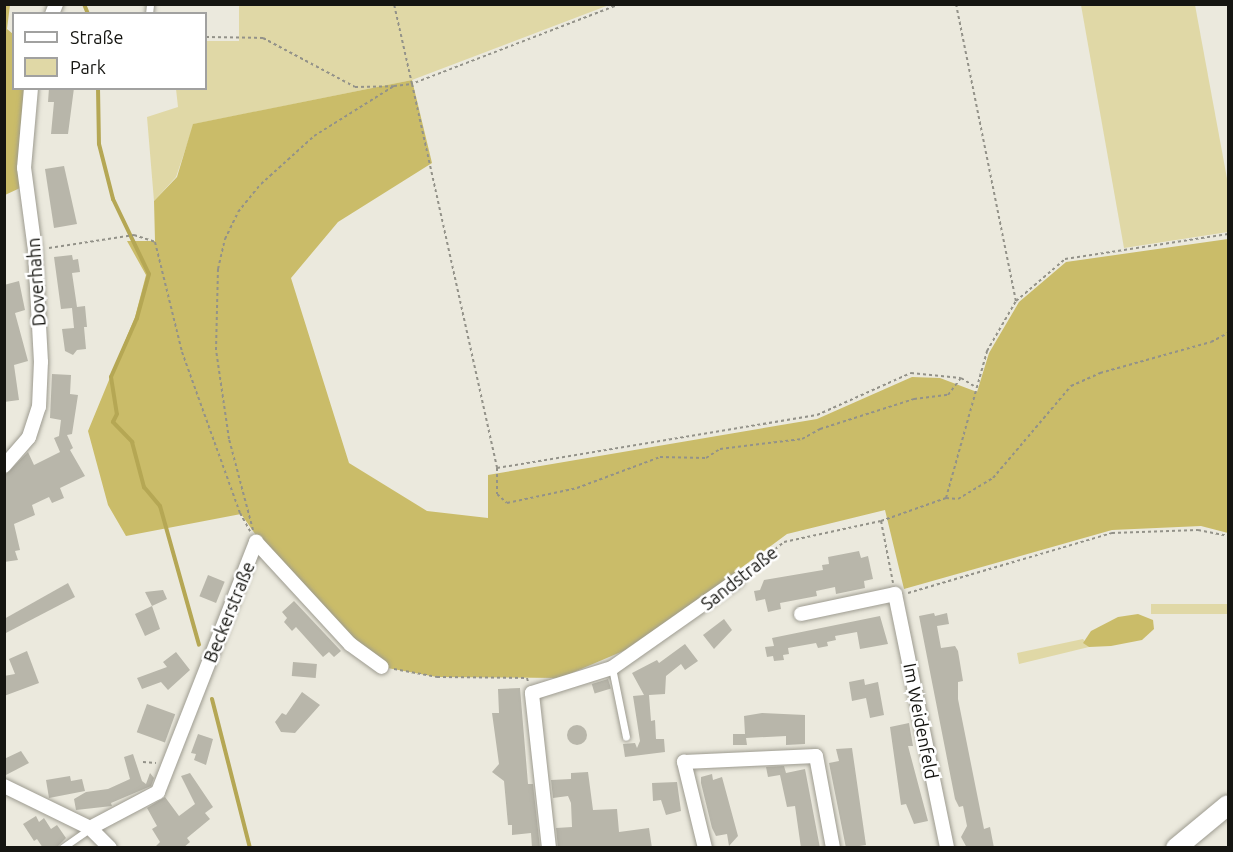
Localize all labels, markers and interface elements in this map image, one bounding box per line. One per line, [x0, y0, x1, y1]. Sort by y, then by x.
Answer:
legend [12, 12, 207, 90]
text: Straße [70, 27, 123, 47]
text: Park [70, 57, 106, 77]
street label: Doverhahn [22, 237, 50, 327]
street label: Sandstraße [696, 541, 782, 615]
street label: Beckerstraße [199, 558, 259, 666]
street label: Im Weidenfeld [899, 661, 943, 781]

